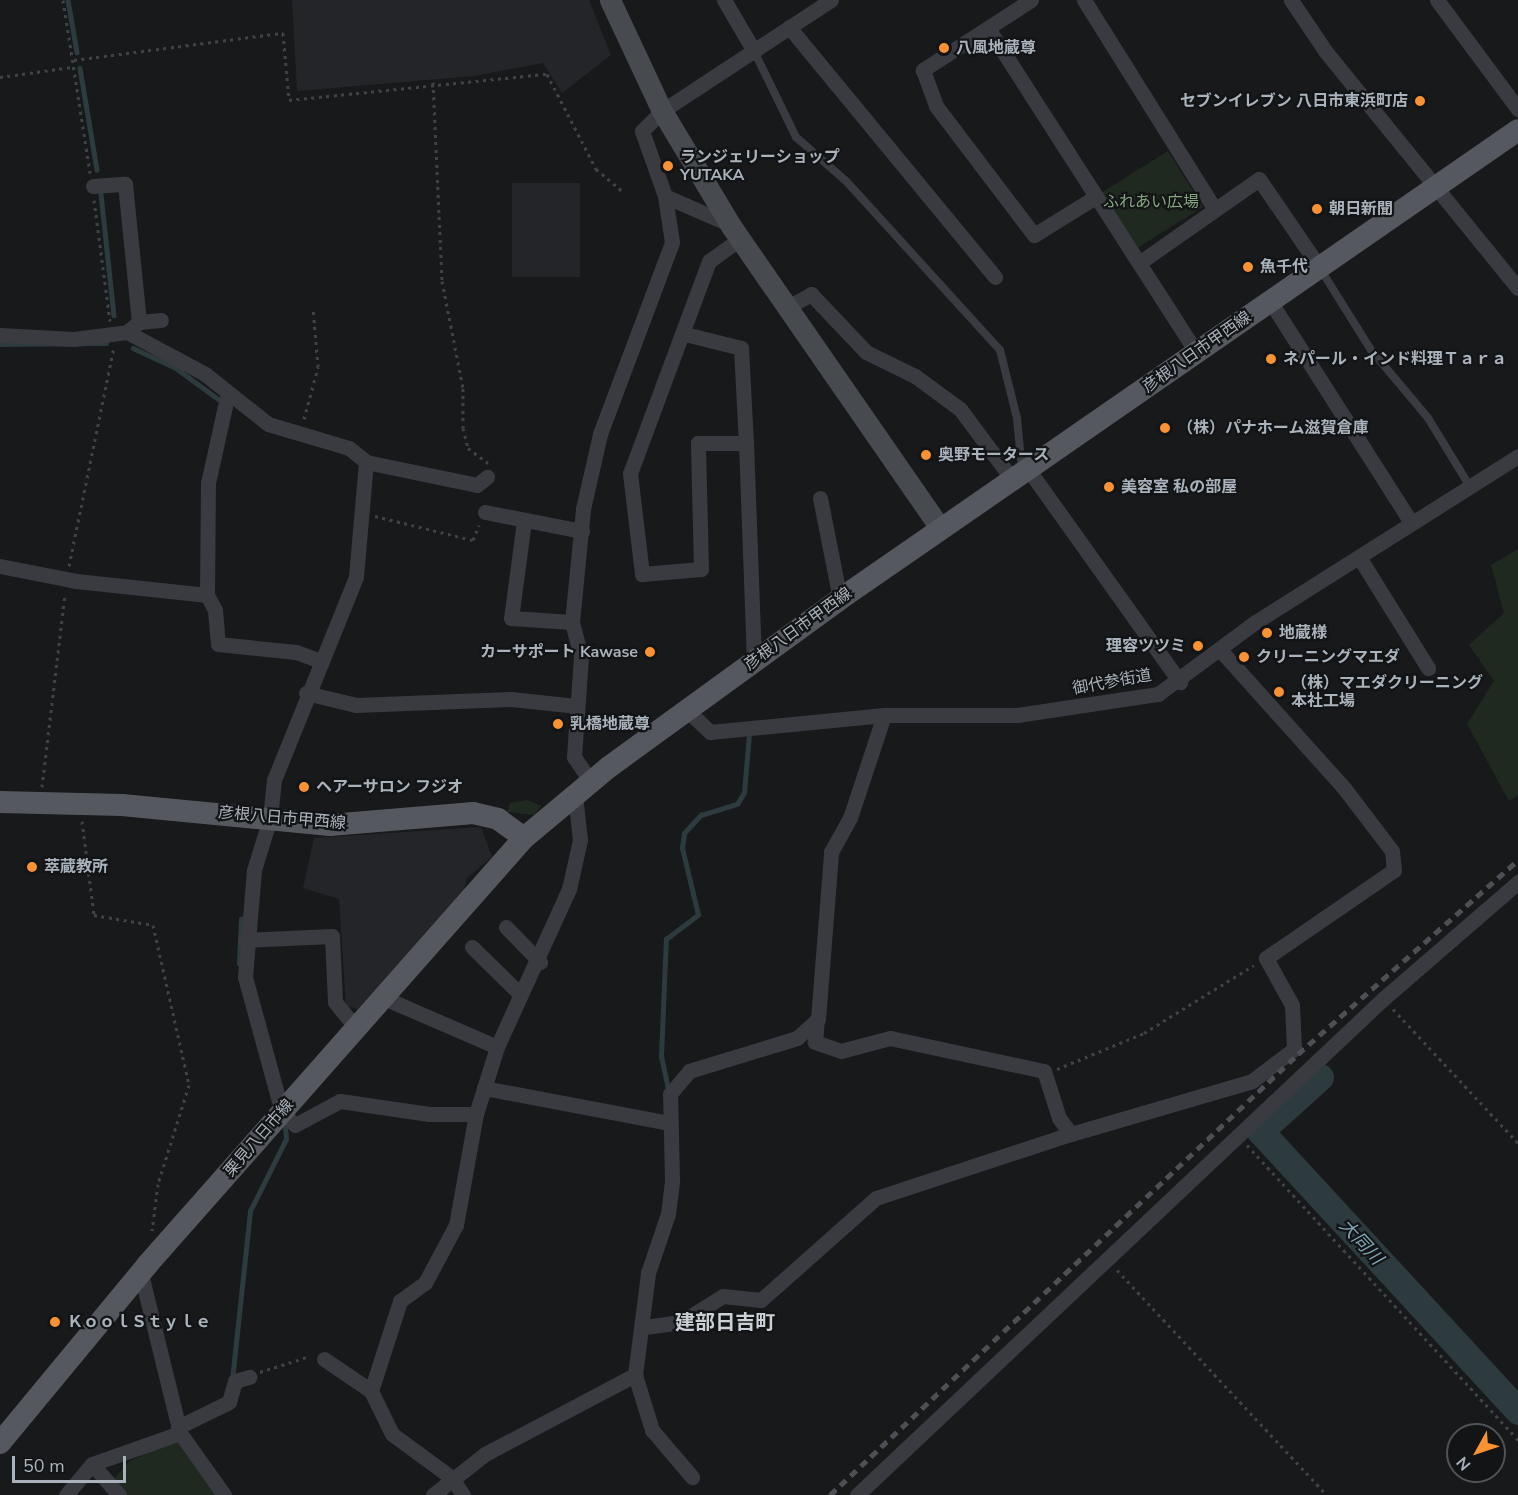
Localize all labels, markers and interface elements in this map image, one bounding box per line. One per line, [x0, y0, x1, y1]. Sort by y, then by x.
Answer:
place label: 八風地蔵尊 [956, 38, 1036, 58]
marker: 八風地蔵尊 [937, 41, 951, 55]
place label: セブンイレブン 八日市東浜町店 [1180, 91, 1408, 111]
marker: セブンイレブン 八日市東浜町店 [1413, 94, 1427, 108]
place label: ランジェリーショップ YUTAKA [680, 147, 840, 185]
marker: ランジェリーショップ YUTAKA [661, 159, 675, 173]
park label: ふれあい広場 [1103, 192, 1199, 212]
place label: 朝日新聞 [1329, 199, 1393, 219]
marker: 朝日新聞 [1310, 202, 1324, 216]
place label: 魚千代 [1260, 257, 1308, 277]
marker: 魚千代 [1241, 260, 1255, 274]
street label: 彦根八日市甲西線 [1139, 307, 1255, 397]
place label: ネパール・インド料理Ｔａｒａ [1283, 349, 1507, 369]
marker: ネパール・インド料理Ｔａｒａ [1264, 352, 1278, 366]
place label: （株）パナホーム滋賀倉庫 [1177, 418, 1369, 438]
marker: （株）パナホーム滋賀倉庫 [1158, 421, 1172, 435]
place label: 奥野モータース [938, 445, 1050, 465]
marker: 奥野モータース [919, 448, 933, 462]
place label: 美容室 私の部屋 [1121, 477, 1237, 497]
marker: 美容室 私の部屋 [1102, 480, 1116, 494]
street label: 彦根八日市甲西線 [741, 584, 855, 674]
place label: 地蔵様 [1279, 623, 1327, 643]
marker: 地蔵様 [1260, 626, 1274, 640]
place label: 理容ツツミ [1106, 636, 1186, 656]
marker: 理容ツツミ [1191, 639, 1205, 653]
place label: カーサポート Kawase [480, 642, 638, 662]
marker: カーサポート Kawase [643, 645, 657, 659]
place label: クリーニングマエダ [1256, 647, 1400, 667]
marker: クリーニングマエダ [1237, 650, 1251, 664]
street label: 御代参街道 [1071, 666, 1153, 698]
place label: （株）マエダクリーニング 本社工場 [1291, 673, 1483, 711]
marker: （株）マエダクリーニング 本社工場 [1272, 685, 1286, 699]
place label: 乳橋地蔵尊 [570, 714, 650, 734]
marker: 乳橋地蔵尊 [551, 717, 565, 731]
place label: ヘアーサロン フジオ [316, 777, 463, 797]
marker: ヘアーサロン フジオ [297, 780, 311, 794]
street label: 彦根八日市甲西線 [217, 803, 347, 833]
place label: 萃蔵教所 [44, 857, 108, 877]
marker: 萃蔵教所 [25, 860, 39, 874]
street label: 栗見八日市線 [220, 1095, 298, 1181]
water label: 大同川 [1335, 1215, 1387, 1269]
district label: 建部日吉町 [675, 1310, 775, 1334]
place label: ＫｏｏｌＳｔｙｌｅ [67, 1312, 211, 1332]
marker: ＫｏｏｌＳｔｙｌｅ [48, 1315, 62, 1329]
north arrow [1446, 1423, 1506, 1483]
scale bar [15, 1444, 129, 1482]
text: N [1451, 1452, 1476, 1475]
text: 50 m [23, 1454, 65, 1478]

